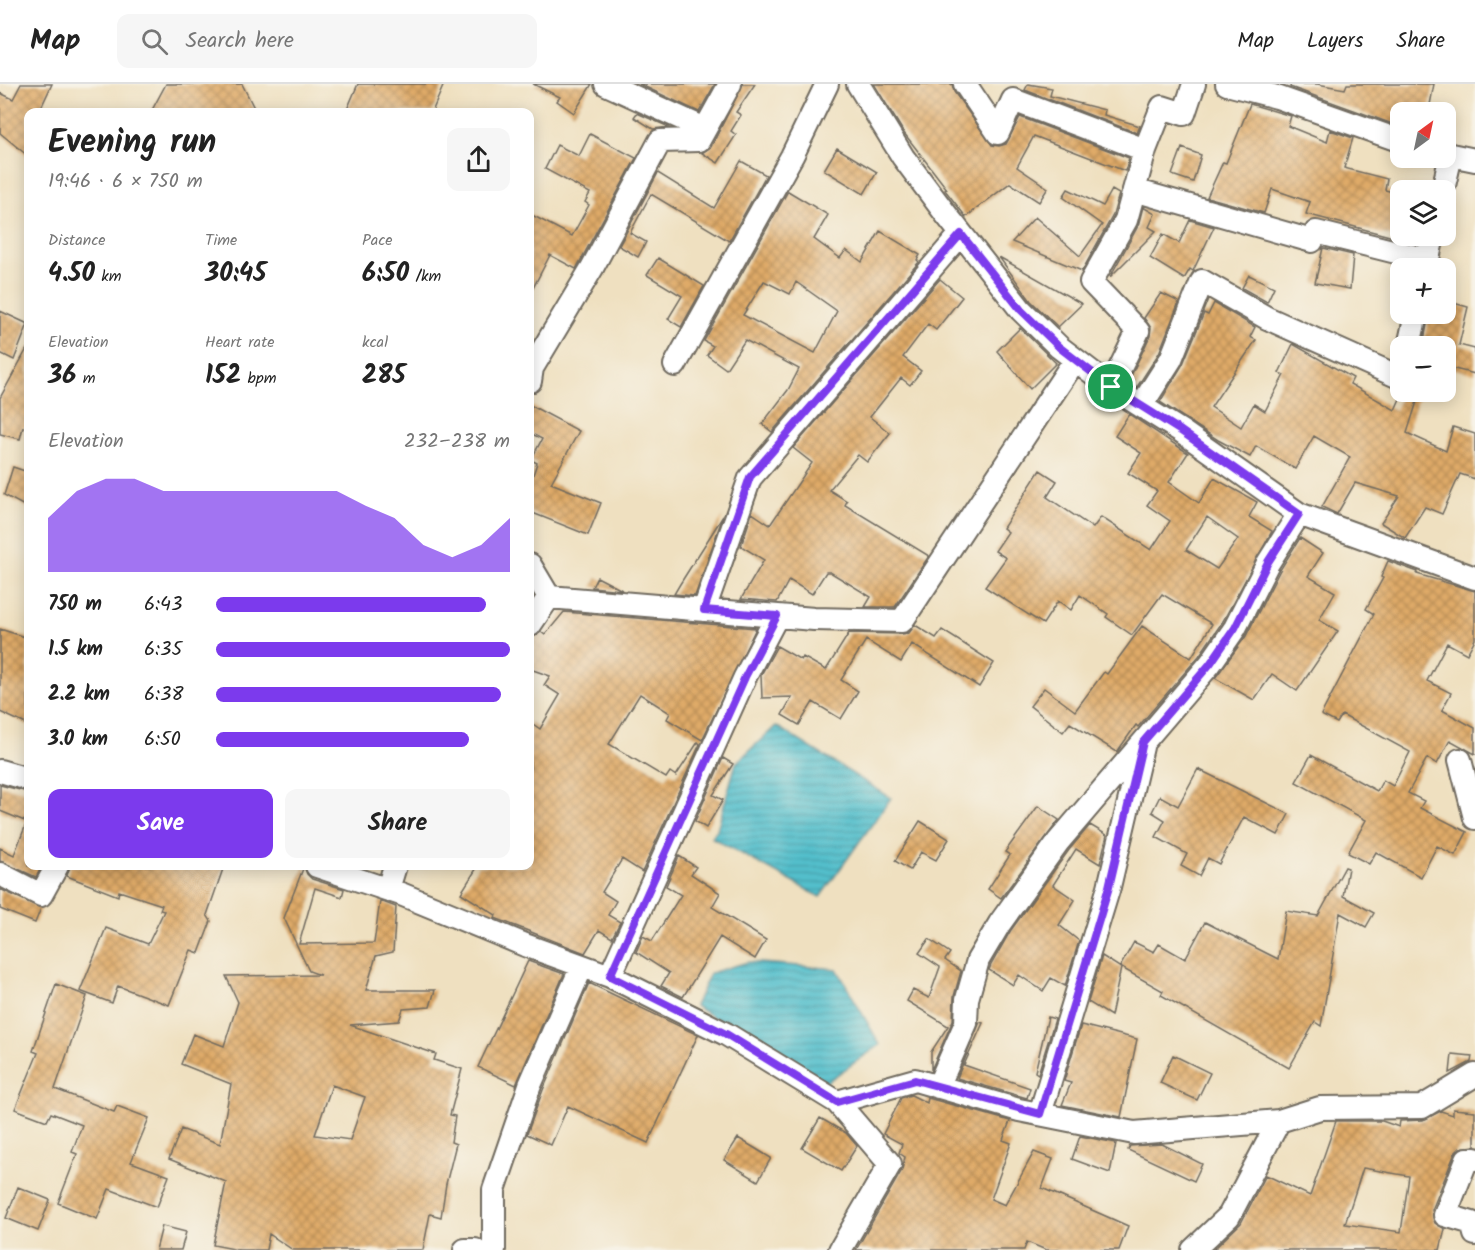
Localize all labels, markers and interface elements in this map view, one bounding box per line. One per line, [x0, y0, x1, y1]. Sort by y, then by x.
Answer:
search box [117, 14, 537, 68]
text: Map [30, 19, 81, 64]
text: Search here [186, 24, 294, 59]
icon: search [138, 25, 171, 58]
text: Map [1237, 25, 1274, 58]
text: Layers [1307, 25, 1363, 58]
text: Share [1396, 25, 1445, 58]
north arrow [1390, 102, 1456, 168]
map controls [1390, 102, 1456, 402]
text: Evening run [48, 117, 216, 170]
button: share [447, 128, 510, 191]
text: 19:46 · 6 × 750 m [48, 166, 203, 198]
button: layers [1390, 180, 1456, 246]
text: Distance [48, 228, 106, 253]
text: Time [205, 228, 237, 253]
text: Pace [362, 228, 393, 253]
text: 4.50 [48, 253, 95, 295]
text: 30:45 [205, 253, 266, 295]
text: 6:50 [362, 253, 409, 295]
button: + [1390, 258, 1456, 324]
text: km [95, 264, 121, 289]
text: /km [409, 264, 441, 289]
text: Elevation [48, 330, 109, 355]
text: Heart rate [205, 330, 275, 355]
text: kcal [362, 330, 388, 355]
button: − [1390, 336, 1456, 402]
text: 36 [48, 355, 76, 397]
text: 152 [205, 355, 241, 397]
text: 285 [362, 355, 406, 397]
pin [1085, 361, 1136, 412]
text: m [76, 366, 95, 391]
text: bpm [241, 366, 276, 391]
icon: arrive [1094, 370, 1127, 403]
text: Elevation [48, 426, 124, 458]
text: 232–238 m [404, 426, 510, 458]
text: 750 m [48, 589, 102, 621]
text: 6:43 [144, 589, 182, 621]
text: 1.5 km [48, 634, 103, 666]
text: 6:35 [144, 634, 182, 666]
text: 2.2 km [48, 679, 110, 711]
text: 6:38 [144, 679, 184, 711]
text: 3.0 km [48, 724, 108, 756]
text: 6:50 [144, 724, 181, 756]
button: Save [48, 789, 273, 858]
button: Share [285, 789, 510, 858]

